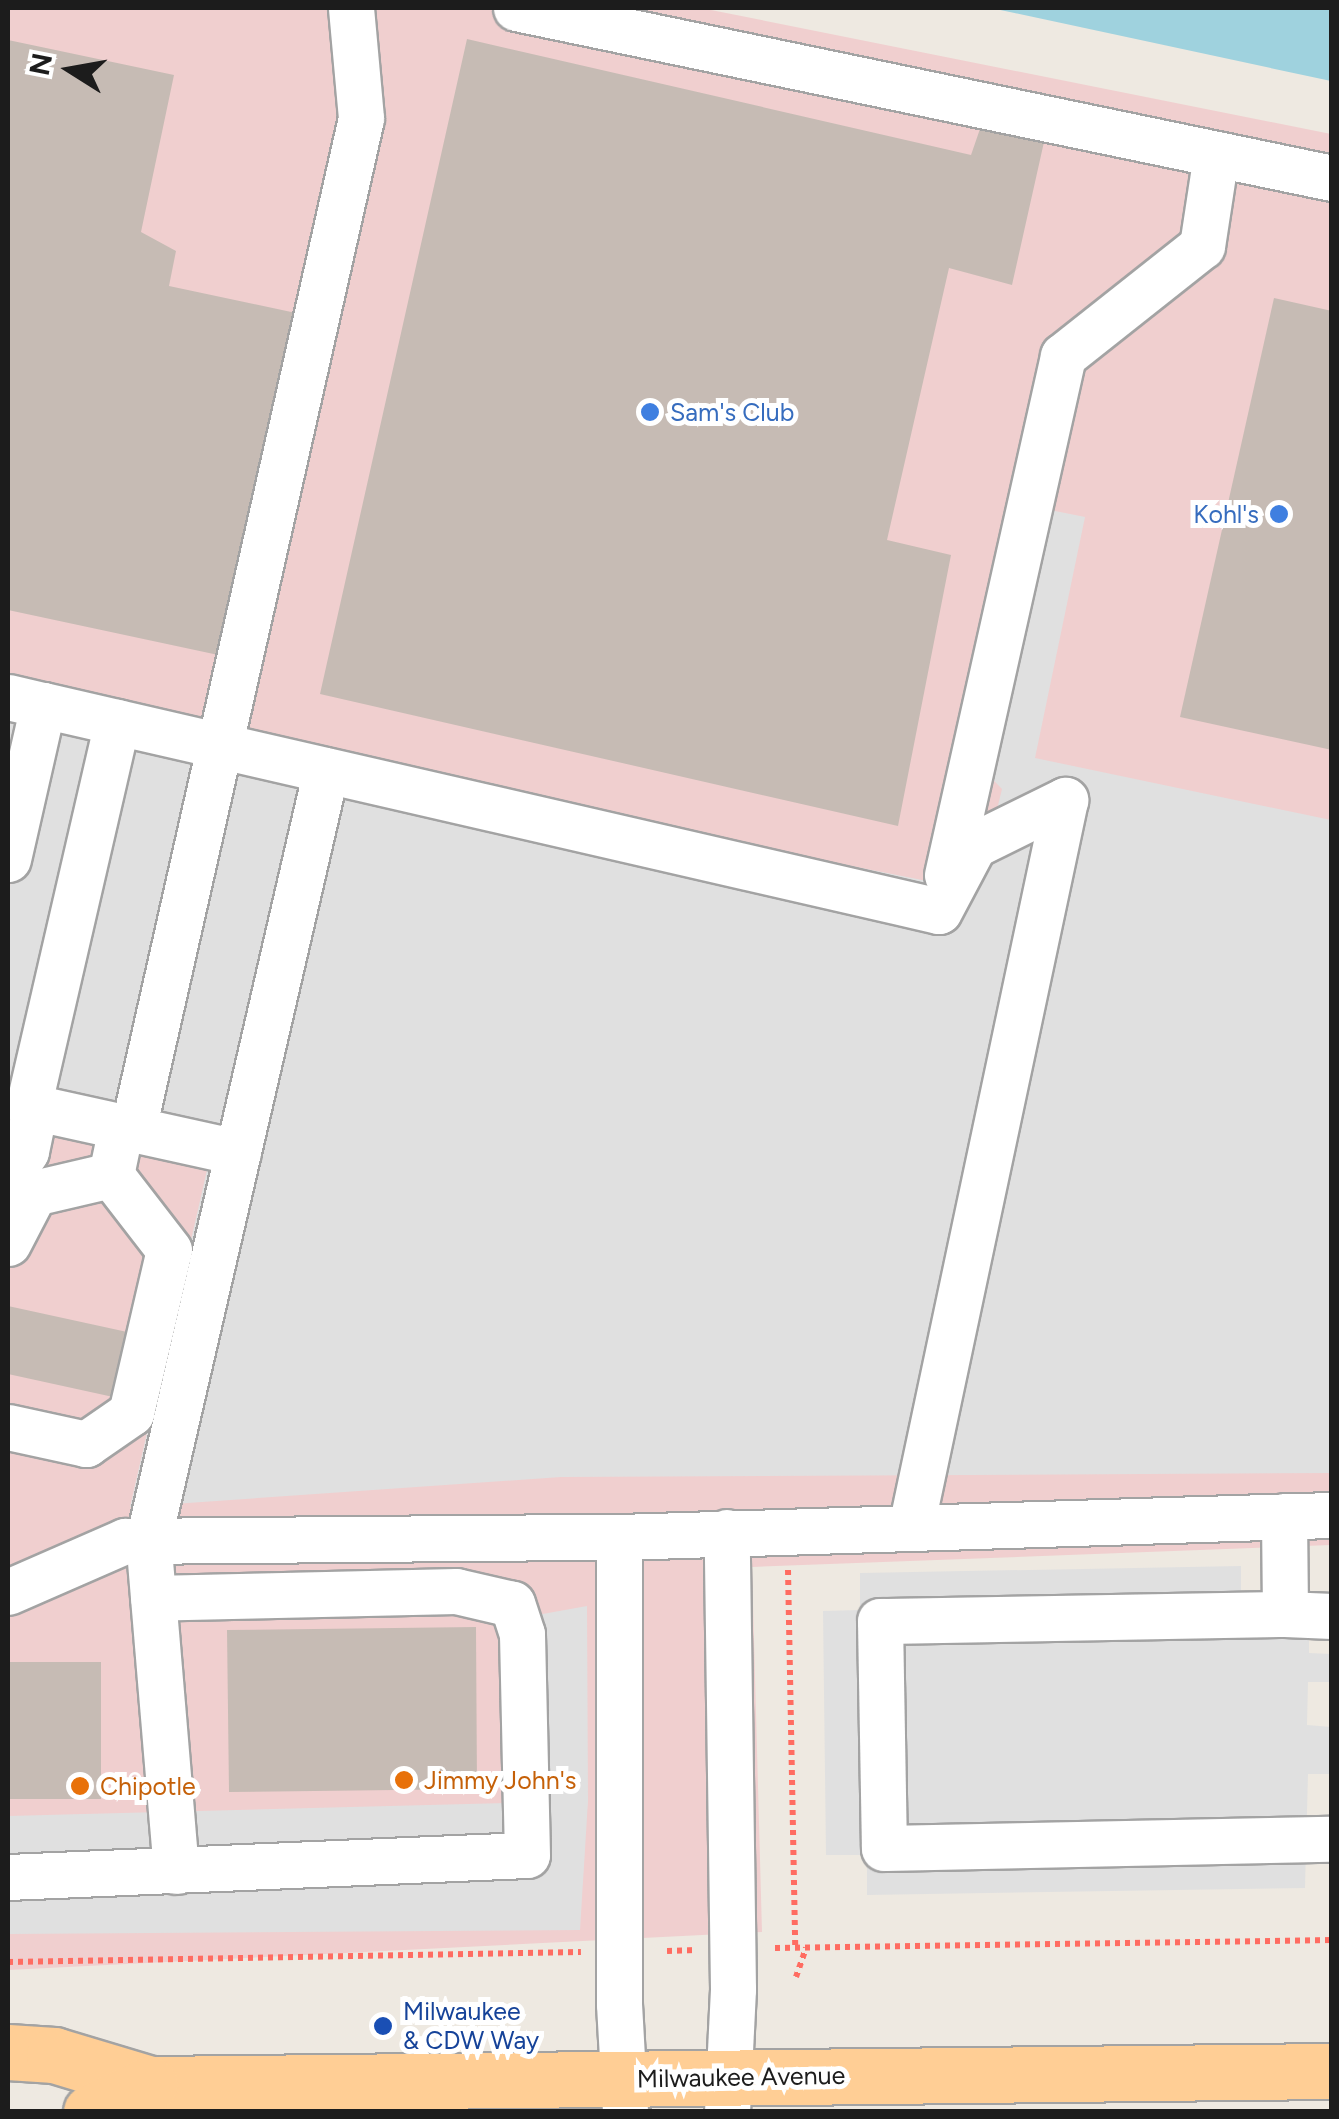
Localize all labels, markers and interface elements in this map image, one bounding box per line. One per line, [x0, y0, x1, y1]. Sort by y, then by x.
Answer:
north arrow [20, 20, 120, 120]
text: N [22, 50, 59, 78]
place label: Sam's Club [670, 397, 794, 427]
marker: Sam's Club [639, 401, 661, 423]
place label: Kohl's [1193, 499, 1259, 529]
marker: Kohl's [1268, 503, 1290, 525]
place label: Jimmy John's [424, 1765, 576, 1795]
marker: Jimmy John's [393, 1769, 415, 1791]
place label: Chipotle [100, 1771, 196, 1801]
marker: Chipotle [69, 1775, 91, 1797]
place label: Milwaukee & CDW Way [403, 1997, 539, 2056]
marker: Milwaukee & CDW Way [372, 2015, 394, 2037]
street label: Milwaukee Avenue [637, 2060, 845, 2094]

